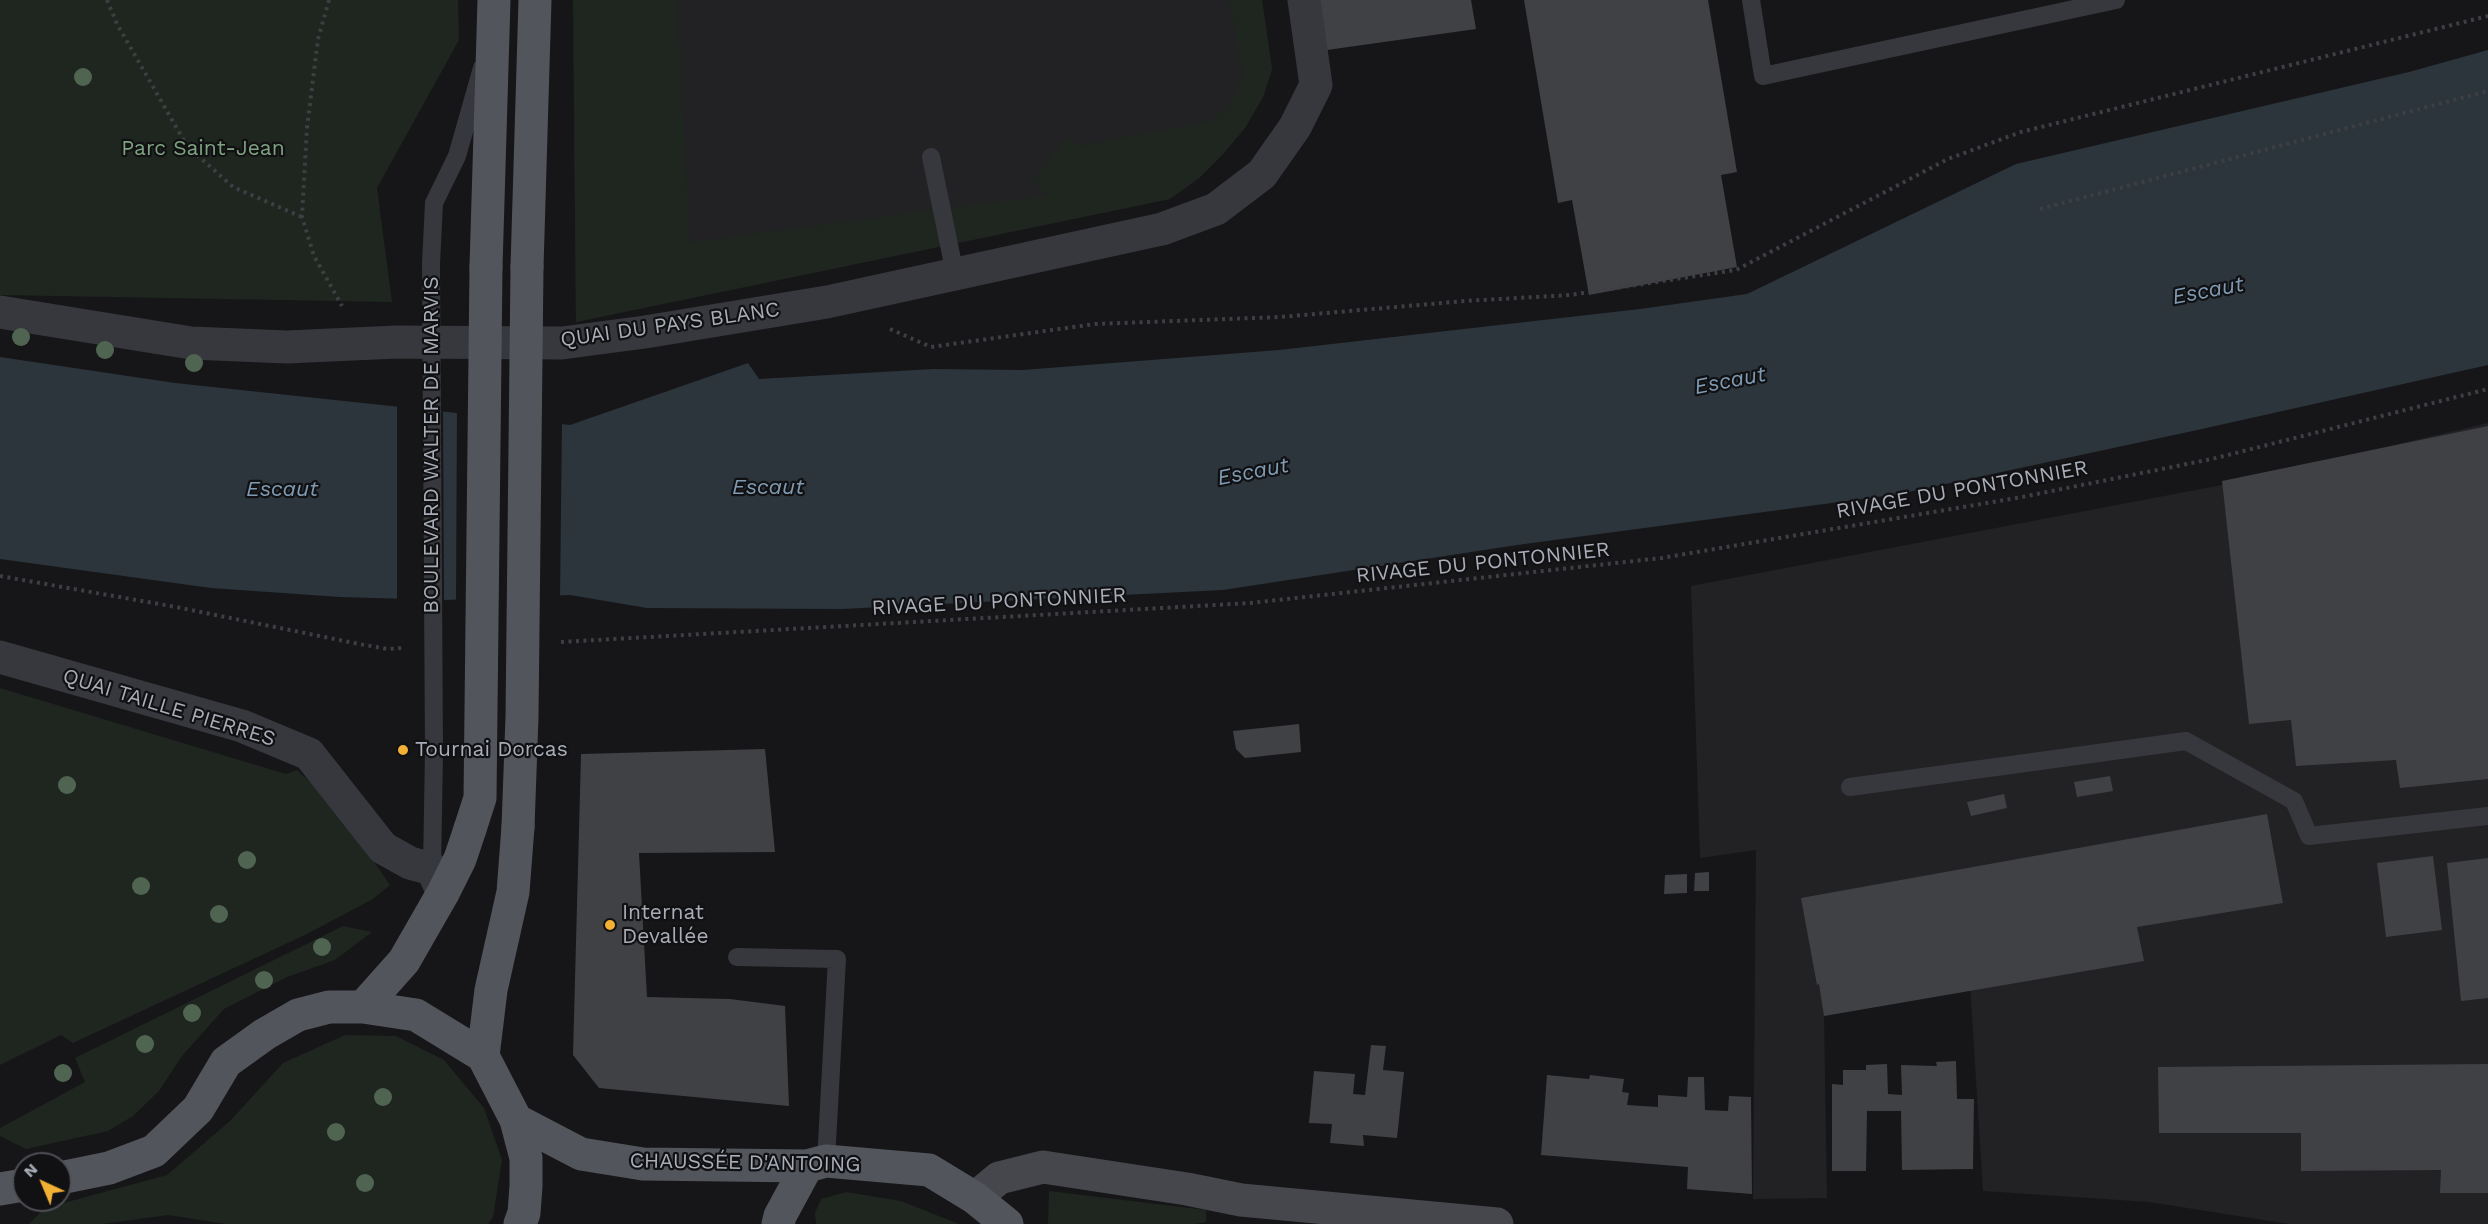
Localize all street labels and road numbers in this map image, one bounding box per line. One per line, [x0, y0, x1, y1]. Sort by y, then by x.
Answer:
street label: BOULEVARD WALTER DE MARVIS [419, 276, 445, 614]
street label: QUAI DU PAYS BLANC [559, 297, 781, 353]
street label: RIVAGE DU PONTONNIER [1834, 455, 2090, 525]
street label: RIVAGE DU PONTONNIER [1355, 537, 1611, 589]
street label: RIVAGE DU PONTONNIER [871, 583, 1127, 621]
street label: QUAI TAILLE PIERRES [60, 664, 278, 752]
street label: CHAUSSÉE D'ANTOING [629, 1148, 861, 1178]

